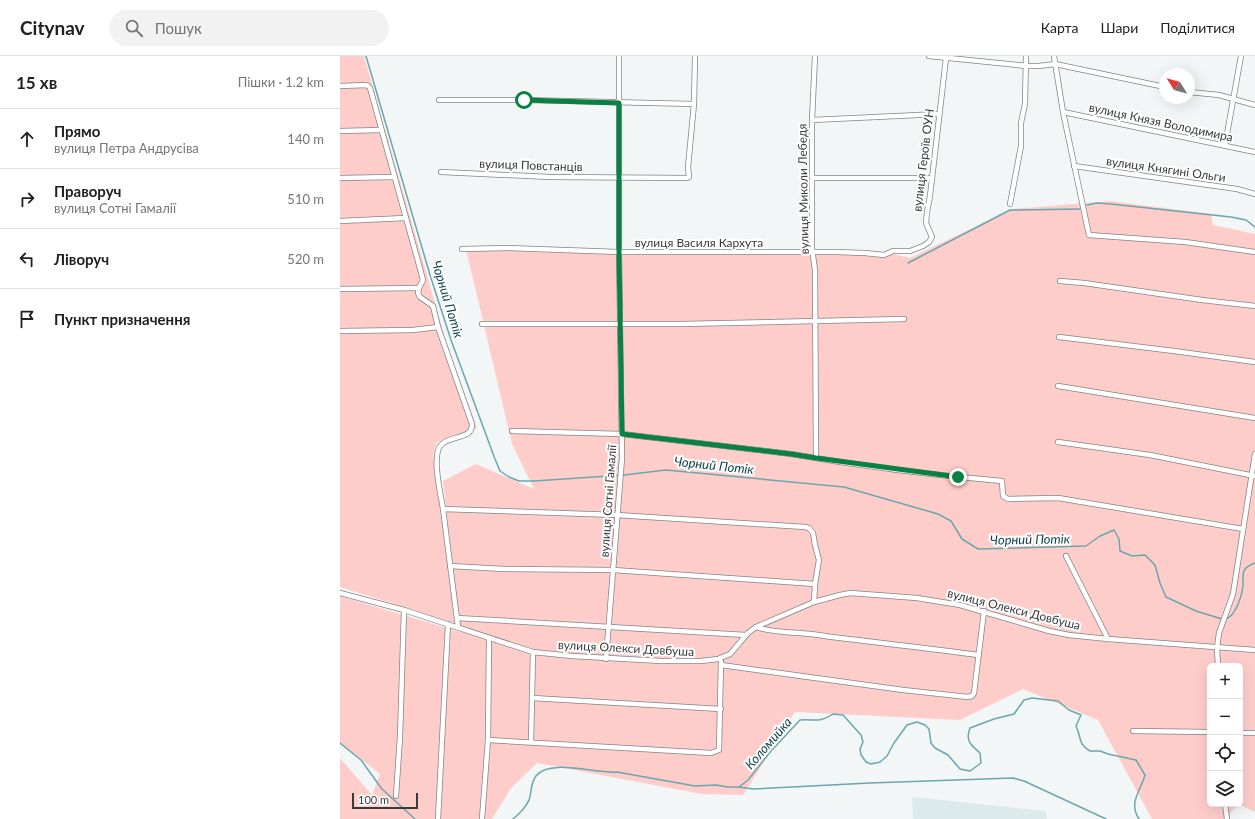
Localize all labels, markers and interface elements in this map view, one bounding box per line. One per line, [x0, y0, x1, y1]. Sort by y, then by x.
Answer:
search box [109, 10, 389, 46]
text: Citynav [20, 16, 85, 39]
icon: search [123, 17, 145, 39]
text: Пошук [155, 19, 202, 37]
text: Карта [1041, 19, 1079, 36]
text: Шари [1101, 19, 1138, 36]
text: Поділитися [1160, 19, 1235, 36]
north arrow [1159, 68, 1195, 104]
text: 15 хв [16, 72, 57, 93]
text: Пішки · 1.2 km [238, 74, 324, 90]
route start [515, 91, 533, 109]
street label: вулиця Князя Володимира [1088, 99, 1234, 145]
street label: вулиця Героїв ОУН [909, 108, 937, 212]
text: Прямо [54, 122, 100, 140]
street label: вулиця Миколи Лебедя [794, 123, 812, 254]
icon: ahead [16, 128, 38, 150]
text: 140 m [287, 131, 324, 147]
text: вулиця Петра Андрусіва [54, 140, 199, 156]
street label: вулиця Княгині Ольги [1105, 153, 1227, 185]
street label: вулиця Повстанців [479, 156, 583, 174]
text: Праворуч [54, 182, 121, 200]
icon: right [16, 188, 38, 210]
text: 510 m [287, 191, 324, 207]
text: вулиця Сотні Гамалії [54, 200, 176, 216]
street label: вулиця Василя Кархута [635, 235, 763, 250]
icon: left [16, 248, 38, 270]
text: Ліворуч [54, 250, 109, 268]
text: 520 m [287, 251, 324, 267]
water label: Чорний Потік [429, 258, 468, 340]
icon: arrive [16, 308, 38, 330]
text: Пункт призначення [54, 310, 190, 328]
street label: вулиця Сотні Гамалії [597, 443, 619, 558]
water label: Чорний Потік [673, 453, 755, 477]
route end [949, 468, 967, 486]
water label: Чорний Потік [990, 530, 1071, 548]
street label: вулиця Олекси Довбуша [946, 585, 1082, 633]
street label: вулиця Олекси Довбуша [558, 637, 695, 659]
map controls [1207, 663, 1243, 807]
button: + [1207, 663, 1243, 699]
button: − [1207, 699, 1243, 735]
water label: Коломийка [741, 714, 795, 772]
button: locate [1207, 735, 1243, 771]
button: layers [1207, 771, 1243, 807]
scale bar [352, 791, 418, 810]
text: 100 m [358, 793, 389, 806]

